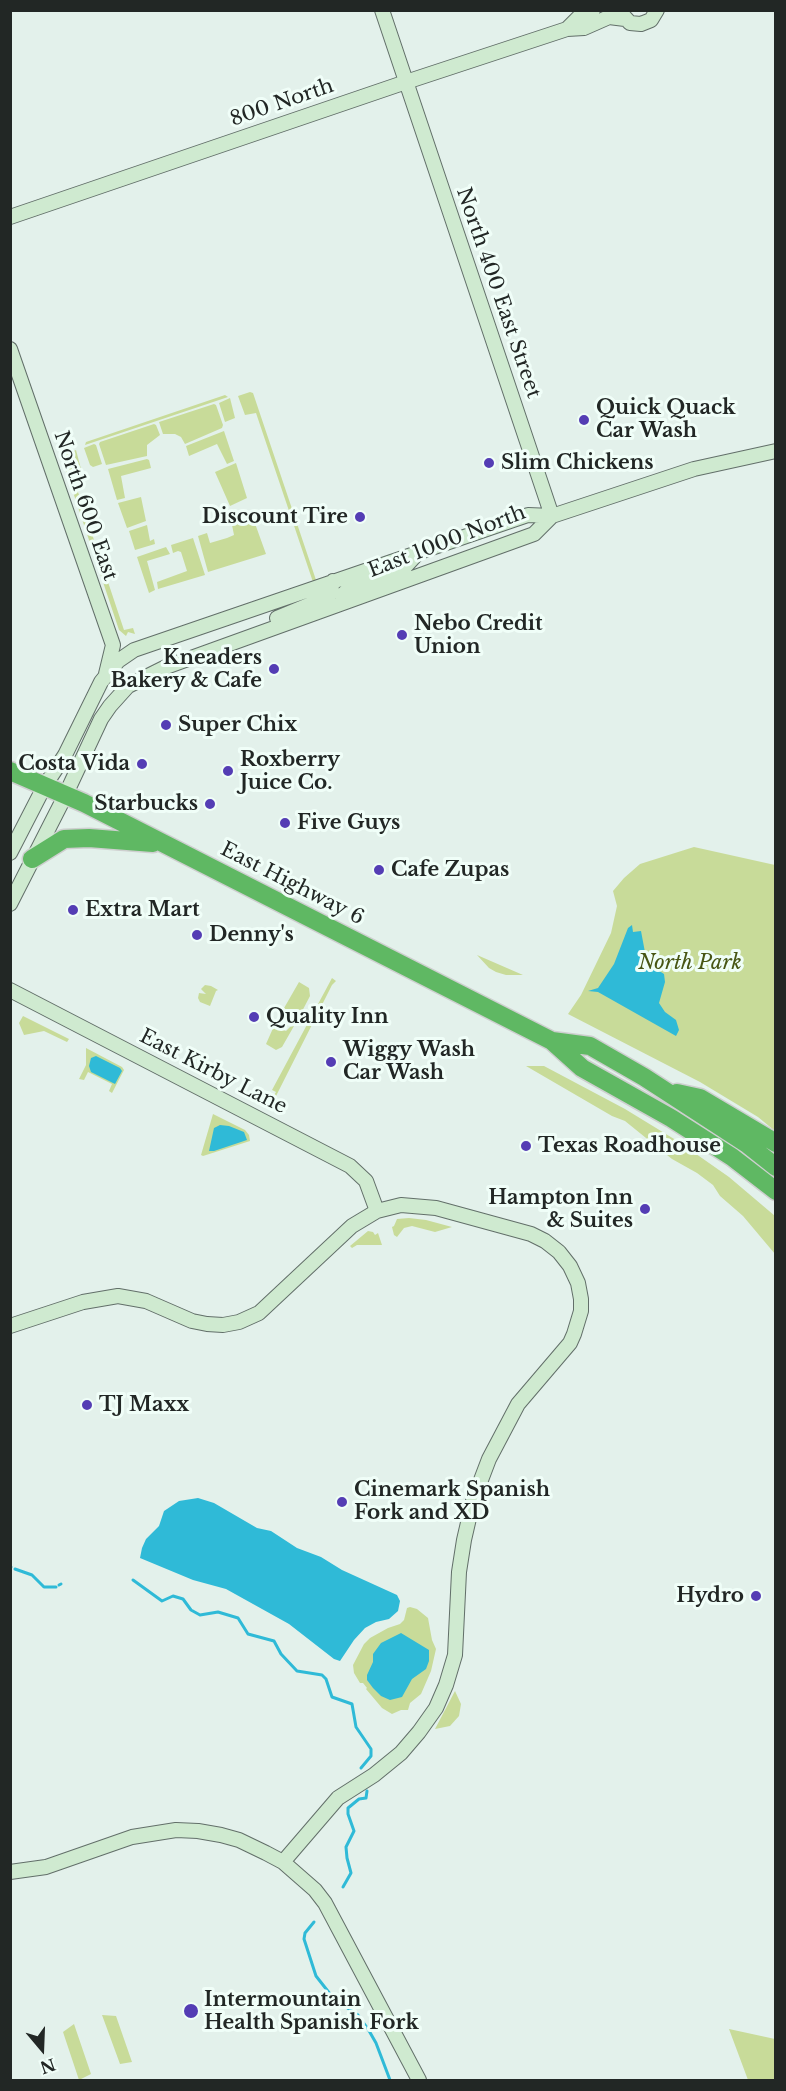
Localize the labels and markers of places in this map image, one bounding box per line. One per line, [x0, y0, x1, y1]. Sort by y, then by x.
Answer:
place label: Quick Quack Car Wash [596, 396, 735, 443]
marker: Quick Quack Car Wash [577, 413, 591, 427]
place label: Slim Chickens [501, 451, 654, 475]
marker: Slim Chickens [482, 456, 496, 470]
place label: Discount Tire [202, 505, 348, 529]
marker: Discount Tire [353, 510, 367, 524]
place label: Nebo Credit Union [414, 612, 543, 659]
marker: Nebo Credit Union [395, 628, 409, 642]
place label: Kneaders Bakery & Cafe [111, 646, 262, 693]
marker: Kneaders Bakery & Cafe [267, 662, 281, 676]
place label: Super Chix [178, 713, 297, 737]
marker: Super Chix [159, 718, 173, 732]
place label: Roxberry Juice Co. [240, 748, 340, 795]
place label: Costa Vida [18, 752, 130, 776]
marker: Costa Vida [135, 757, 149, 771]
marker: Roxberry Juice Co. [221, 764, 235, 778]
place label: Starbucks [94, 792, 198, 816]
marker: Starbucks [203, 797, 217, 811]
place label: Five Guys [297, 811, 400, 835]
marker: Five Guys [278, 816, 292, 830]
place label: Cafe Zupas [391, 858, 509, 882]
marker: Cafe Zupas [372, 863, 386, 877]
place label: Extra Mart [85, 898, 200, 922]
marker: Extra Mart [66, 903, 80, 917]
place label: Denny's [209, 923, 294, 947]
marker: Denny's [190, 928, 204, 942]
place label: Quality Inn [266, 1005, 388, 1029]
marker: Quality Inn [247, 1010, 261, 1024]
place label: Wiggy Wash Car Wash [343, 1038, 475, 1085]
marker: Wiggy Wash Car Wash [324, 1055, 338, 1069]
place label: Texas Roadhouse [538, 1134, 721, 1158]
marker: Texas Roadhouse [519, 1139, 533, 1153]
place label: Hampton Inn & Suites [488, 1186, 633, 1233]
marker: Hampton Inn & Suites [638, 1202, 652, 1216]
place label: TJ Maxx [99, 1393, 189, 1417]
marker: TJ Maxx [80, 1398, 94, 1412]
place label: Cinemark Spanish Fork and XD [354, 1478, 550, 1525]
marker: Cinemark Spanish Fork and XD [335, 1495, 349, 1509]
place label: Hydro [676, 1584, 744, 1608]
marker: Hydro [749, 1589, 763, 1603]
place label: Intermountain Health Spanish Fork [204, 1988, 419, 2035]
marker: Intermountain Health Spanish Fork [182, 2002, 200, 2020]

